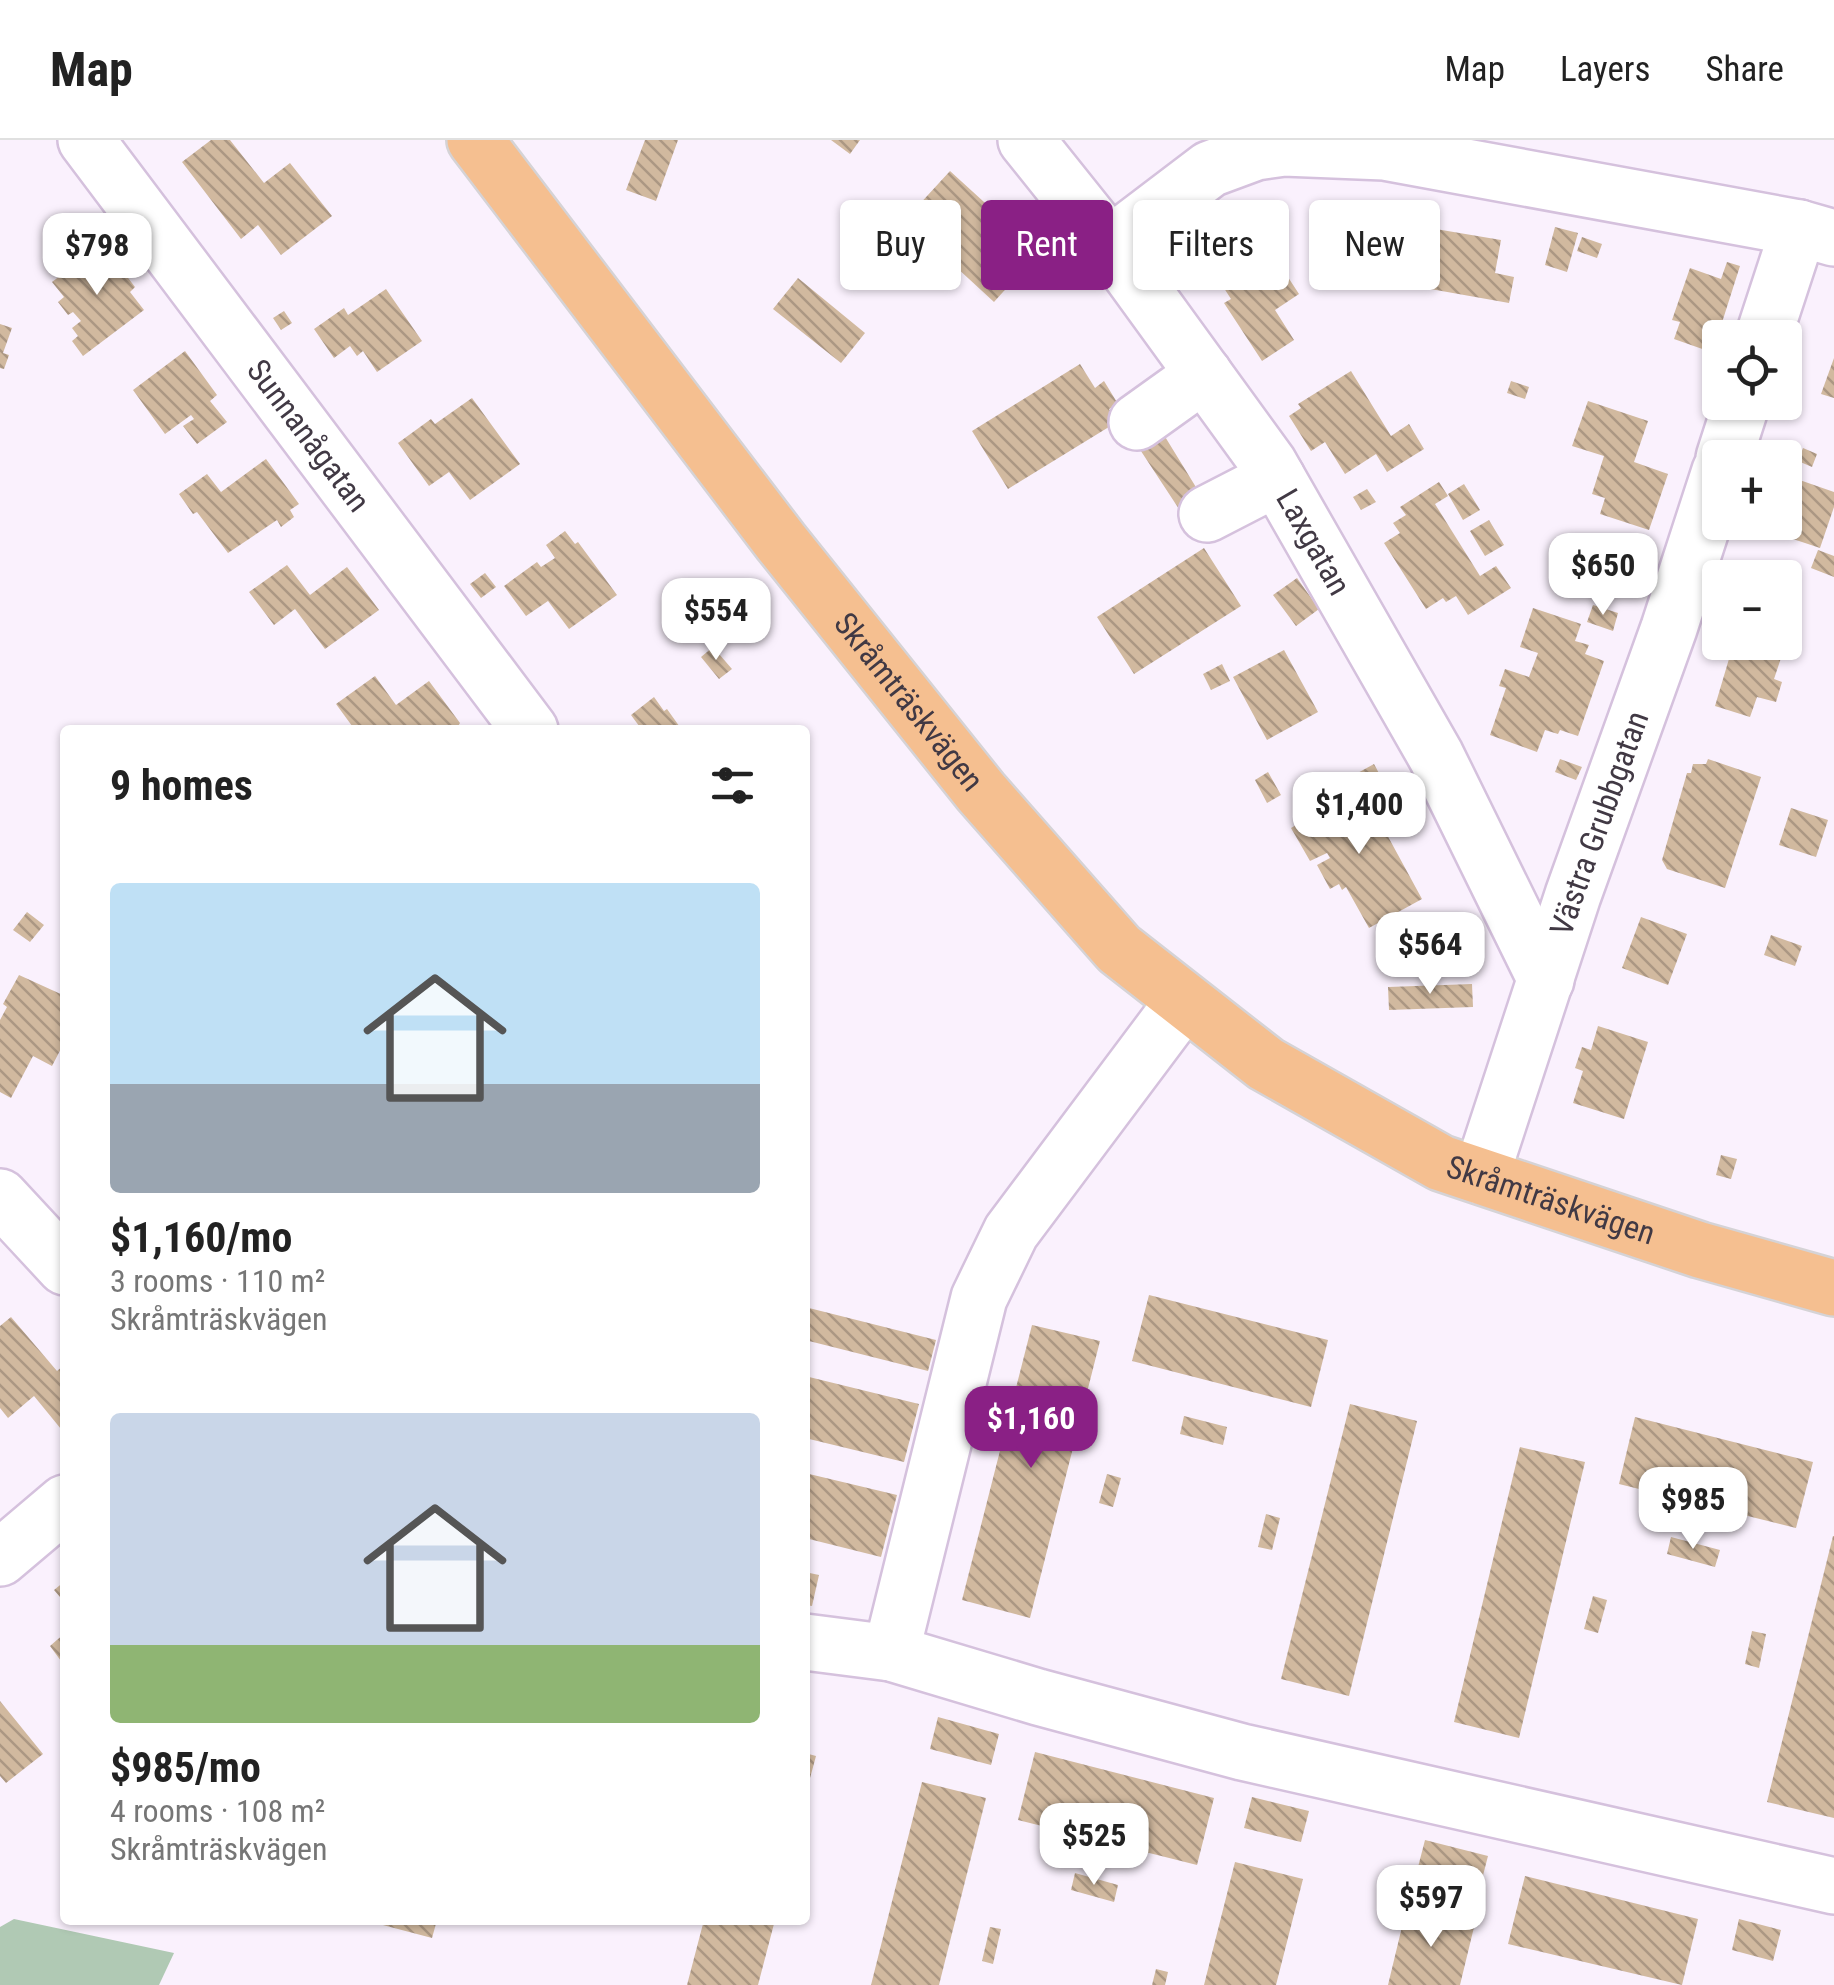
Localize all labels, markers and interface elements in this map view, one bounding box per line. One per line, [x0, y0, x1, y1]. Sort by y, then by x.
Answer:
text: Map [50, 41, 133, 98]
text: Map [1444, 49, 1505, 90]
text: Layers [1560, 49, 1650, 90]
text: Share [1705, 49, 1784, 90]
chip: Buy [840, 200, 961, 290]
chip: Rent [981, 200, 1113, 290]
chip: Filters [1133, 200, 1289, 290]
chip: New [1309, 200, 1440, 290]
pin: $798 [38, 213, 156, 298]
text: $798 [65, 226, 129, 264]
map controls [1702, 320, 1802, 660]
button: locate [1702, 320, 1802, 420]
street label: Sunnanågatan [239, 352, 378, 519]
button: + [1702, 440, 1802, 540]
street label: Laxgatan [1268, 482, 1359, 602]
pin: $650 [1544, 533, 1662, 618]
text: $650 [1571, 546, 1635, 584]
button: − [1702, 560, 1802, 660]
pin: $554 [657, 578, 775, 663]
text: $554 [684, 591, 748, 629]
street label: Skråmträskvägen [826, 605, 992, 799]
street label: Västra Grubbgatan [1542, 706, 1657, 940]
icon: filters [705, 758, 760, 813]
text: 9 homes [110, 761, 253, 810]
pin: $1,400 [1278, 772, 1440, 857]
text: $1,400 [1315, 785, 1403, 823]
pin: $564 [1371, 912, 1489, 997]
text: $564 [1398, 925, 1462, 963]
icon: home [345, 948, 525, 1128]
street label: Skråmträskvägen [1442, 1147, 1660, 1253]
text: $1,160/mo [110, 1213, 292, 1262]
text: 3 rooms · 110 m² [110, 1262, 325, 1300]
text: Skråmträskvägen [110, 1300, 328, 1338]
pin: $1,160 [950, 1386, 1112, 1471]
text: $1,160 [987, 1399, 1075, 1437]
pin: $985 [1634, 1467, 1752, 1552]
icon: home [345, 1478, 525, 1658]
text: $985 [1661, 1480, 1725, 1518]
text: $985/mo [110, 1743, 261, 1792]
text: 4 rooms · 108 m² [110, 1792, 325, 1830]
pin: $525 [1035, 1803, 1153, 1888]
text: $525 [1062, 1816, 1126, 1854]
text: Skråmträskvägen [110, 1830, 328, 1868]
pin: $597 [1372, 1865, 1490, 1950]
text: $597 [1399, 1878, 1463, 1916]

